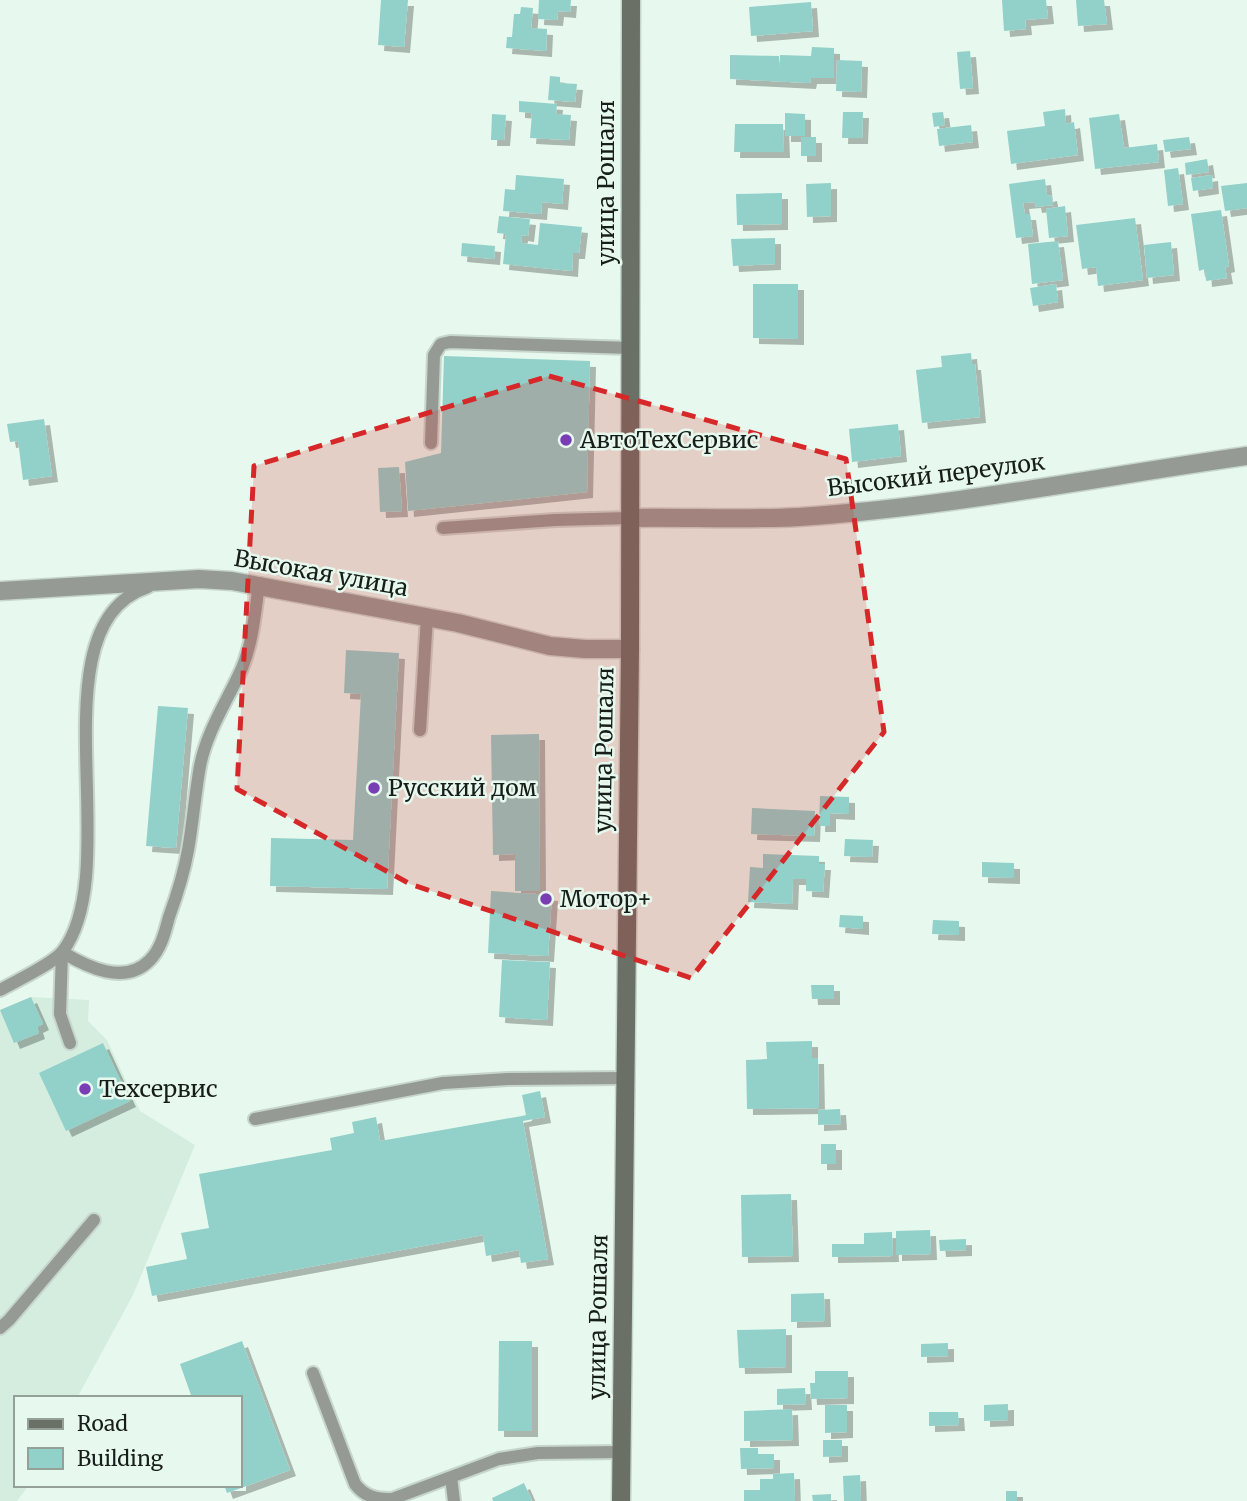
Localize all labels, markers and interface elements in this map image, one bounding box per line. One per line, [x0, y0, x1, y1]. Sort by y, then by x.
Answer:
street label: улица Рошаля [591, 100, 620, 266]
place label: АвтоТехСервис [579, 425, 758, 454]
marker: АвтоТехСервис [558, 432, 574, 448]
street label: Высокий переулок [825, 447, 1047, 502]
street label: Высокая улица [232, 543, 410, 602]
street label: улица Рошаля [588, 667, 619, 833]
place label: Русский дом [388, 773, 537, 802]
marker: Русский дом [366, 780, 382, 796]
place label: Мотор+ [560, 884, 652, 913]
marker: Мотор+ [538, 891, 554, 907]
place label: Техсервис [99, 1074, 218, 1103]
marker: Техсервис [77, 1081, 93, 1097]
street label: улица Рошаля [582, 1234, 613, 1400]
legend [14, 1396, 242, 1487]
text: Road [77, 1410, 128, 1437]
text: Building [77, 1445, 164, 1472]

